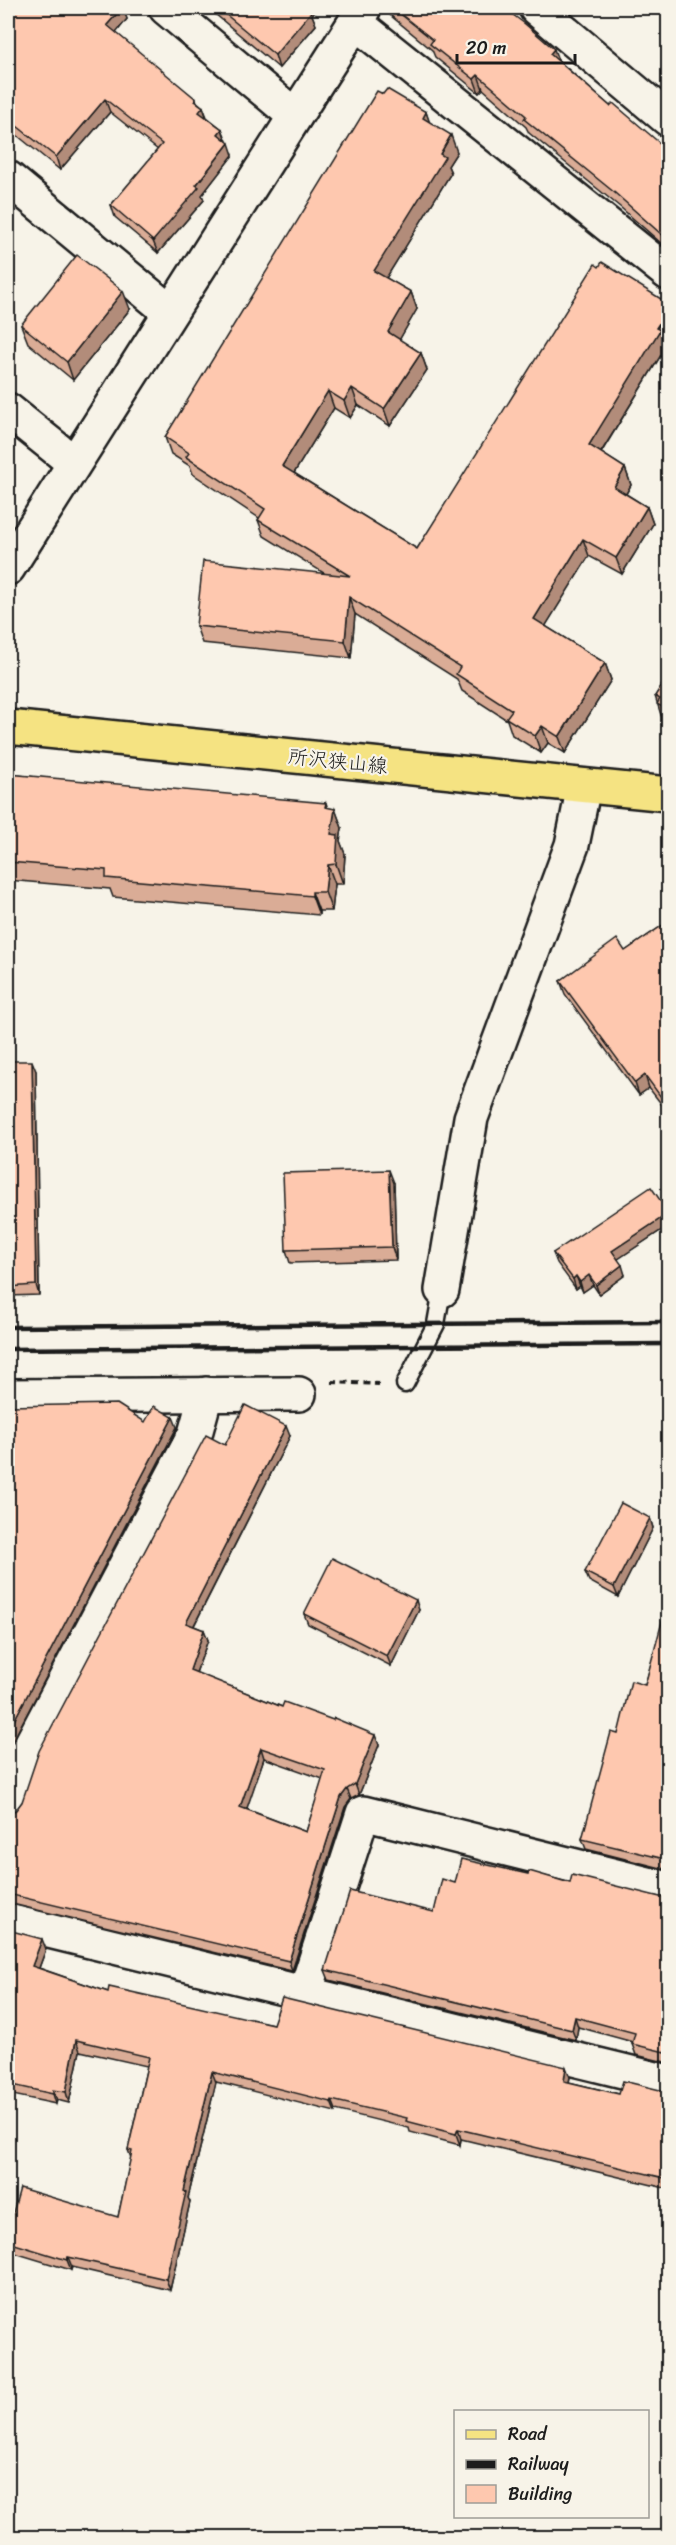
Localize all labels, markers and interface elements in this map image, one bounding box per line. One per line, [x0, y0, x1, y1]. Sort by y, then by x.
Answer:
scale bar [457, 27, 576, 65]
text: 20 m [466, 32, 506, 64]
street label: 所沢狭山線 [286, 739, 390, 784]
legend [454, 2410, 649, 2518]
text: Road [508, 2418, 548, 2450]
text: Railway [508, 2448, 570, 2480]
text: Building [508, 2478, 572, 2510]

